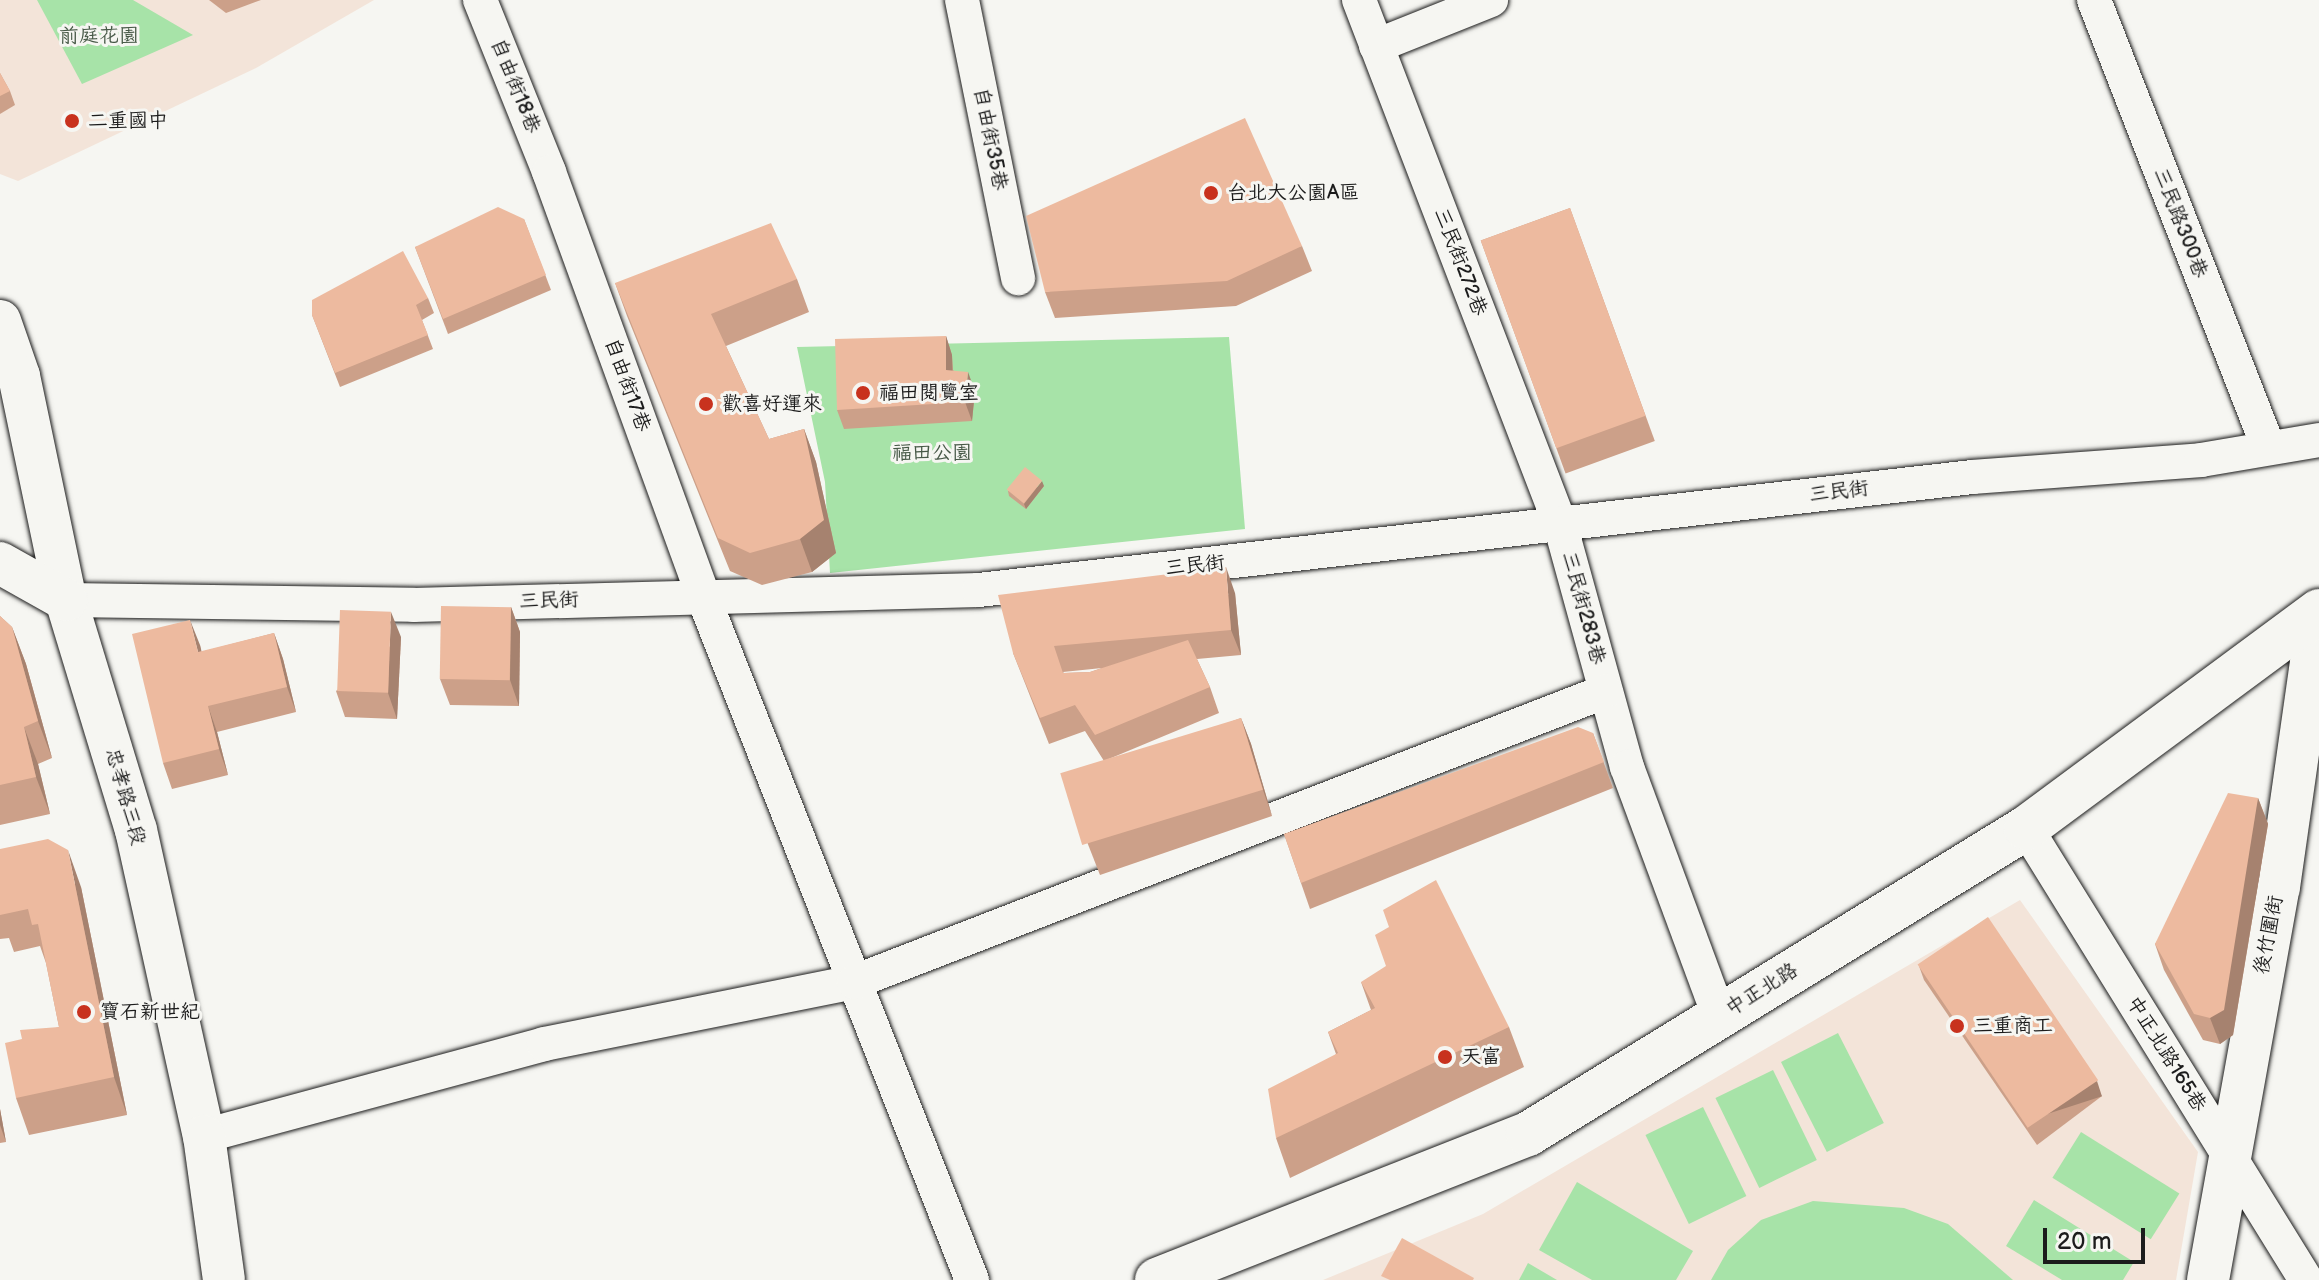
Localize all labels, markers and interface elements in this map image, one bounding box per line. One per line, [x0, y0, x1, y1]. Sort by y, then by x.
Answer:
park label: 前庭花園 [59, 24, 139, 48]
street label: 自由街18巷 [485, 35, 545, 137]
street label: 自由街35巷 [968, 86, 1012, 192]
place label: 二重國中 [88, 109, 168, 133]
marker: 二重國中 [63, 112, 81, 130]
street label: 三民路300巷 [2148, 165, 2212, 281]
place label: 台北大公園A區 [1227, 181, 1359, 205]
marker: 台北大公園A區 [1202, 184, 1220, 202]
street label: 三民街272巷 [1428, 205, 1492, 319]
street label: 自由街17巷 [599, 335, 655, 435]
place label: 福田閱覽室 [879, 381, 979, 405]
marker: 福田閱覽室 [854, 384, 872, 402]
place label: 歡喜好運來 [722, 392, 822, 416]
marker: 歡喜好運來 [697, 395, 715, 413]
park label: 福田公園 [892, 441, 972, 465]
street label: 三民街 [1808, 476, 1870, 508]
street label: 三民街283巷 [1556, 549, 1610, 667]
street label: 三民街 [1164, 551, 1226, 581]
street label: 三民街 [519, 588, 579, 614]
street label: 忠孝路三段 [100, 746, 150, 848]
street label: 後竹圍街 [2250, 893, 2288, 977]
street label: 中正北路 [1722, 959, 1802, 1021]
street label: 中正北路165巷 [2121, 992, 2211, 1116]
place label: 寶石新世紀 [100, 1000, 200, 1024]
marker: 寶石新世紀 [75, 1003, 93, 1021]
place label: 三重商工 [1973, 1014, 2053, 1038]
marker: 三重商工 [1948, 1017, 1966, 1035]
place label: 天富 [1461, 1045, 1501, 1069]
marker: 天富 [1436, 1048, 1454, 1066]
scale bar [2047, 1212, 2149, 1262]
text: 20 m [2057, 1227, 2112, 1256]

